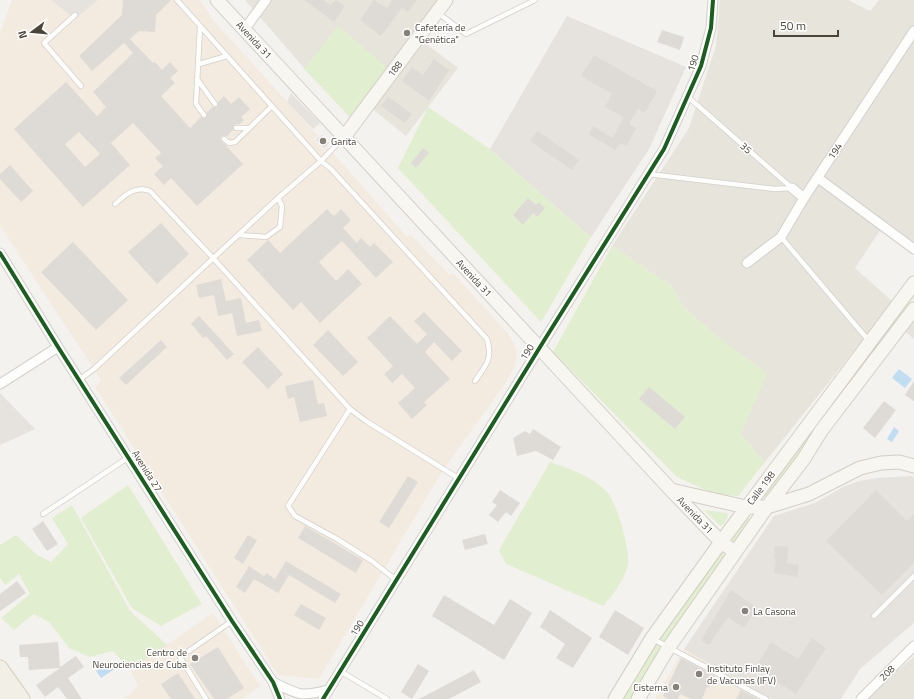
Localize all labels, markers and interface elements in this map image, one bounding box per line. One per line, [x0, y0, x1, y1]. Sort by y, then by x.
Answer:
north arrow [12, 12, 52, 52]
scale bar [774, 12, 838, 38]
text: 50 m [780, 16, 806, 35]
street label: Avenida 31 [233, 18, 275, 62]
place label: Cafetería de "Genética" [415, 20, 465, 47]
marker: Cafetería de "Genética" [402, 28, 412, 38]
text: N [14, 29, 31, 41]
street label: 190 [683, 52, 703, 73]
street label: 188 [384, 57, 406, 80]
place label: Garita [331, 134, 356, 149]
marker: Garita [318, 136, 328, 146]
street label: 35 [737, 139, 755, 158]
street label: 194 [824, 140, 846, 162]
street label: Avenida 31 [453, 256, 495, 300]
street label: 190 [516, 341, 538, 363]
street label: Avenida 27 [128, 447, 166, 495]
street label: Calle 198 [743, 468, 779, 508]
street label: Avenida 31 [673, 493, 717, 537]
place label: La Casona [753, 604, 796, 619]
marker: La Casona [740, 606, 750, 616]
street label: 190 [346, 617, 368, 639]
place label: Centro de Neurociencias de Cuba [92, 645, 187, 672]
marker: Centro de Neurociencias de Cuba [190, 653, 200, 663]
place label: Instituto Finlay de Vacunas (IFV) [707, 661, 776, 688]
street label: 208 [876, 661, 899, 684]
marker: Instituto Finlay de Vacunas (IFV) [694, 669, 704, 679]
place label: Cisterna [633, 680, 668, 695]
marker: Cisterna [671, 682, 681, 692]

